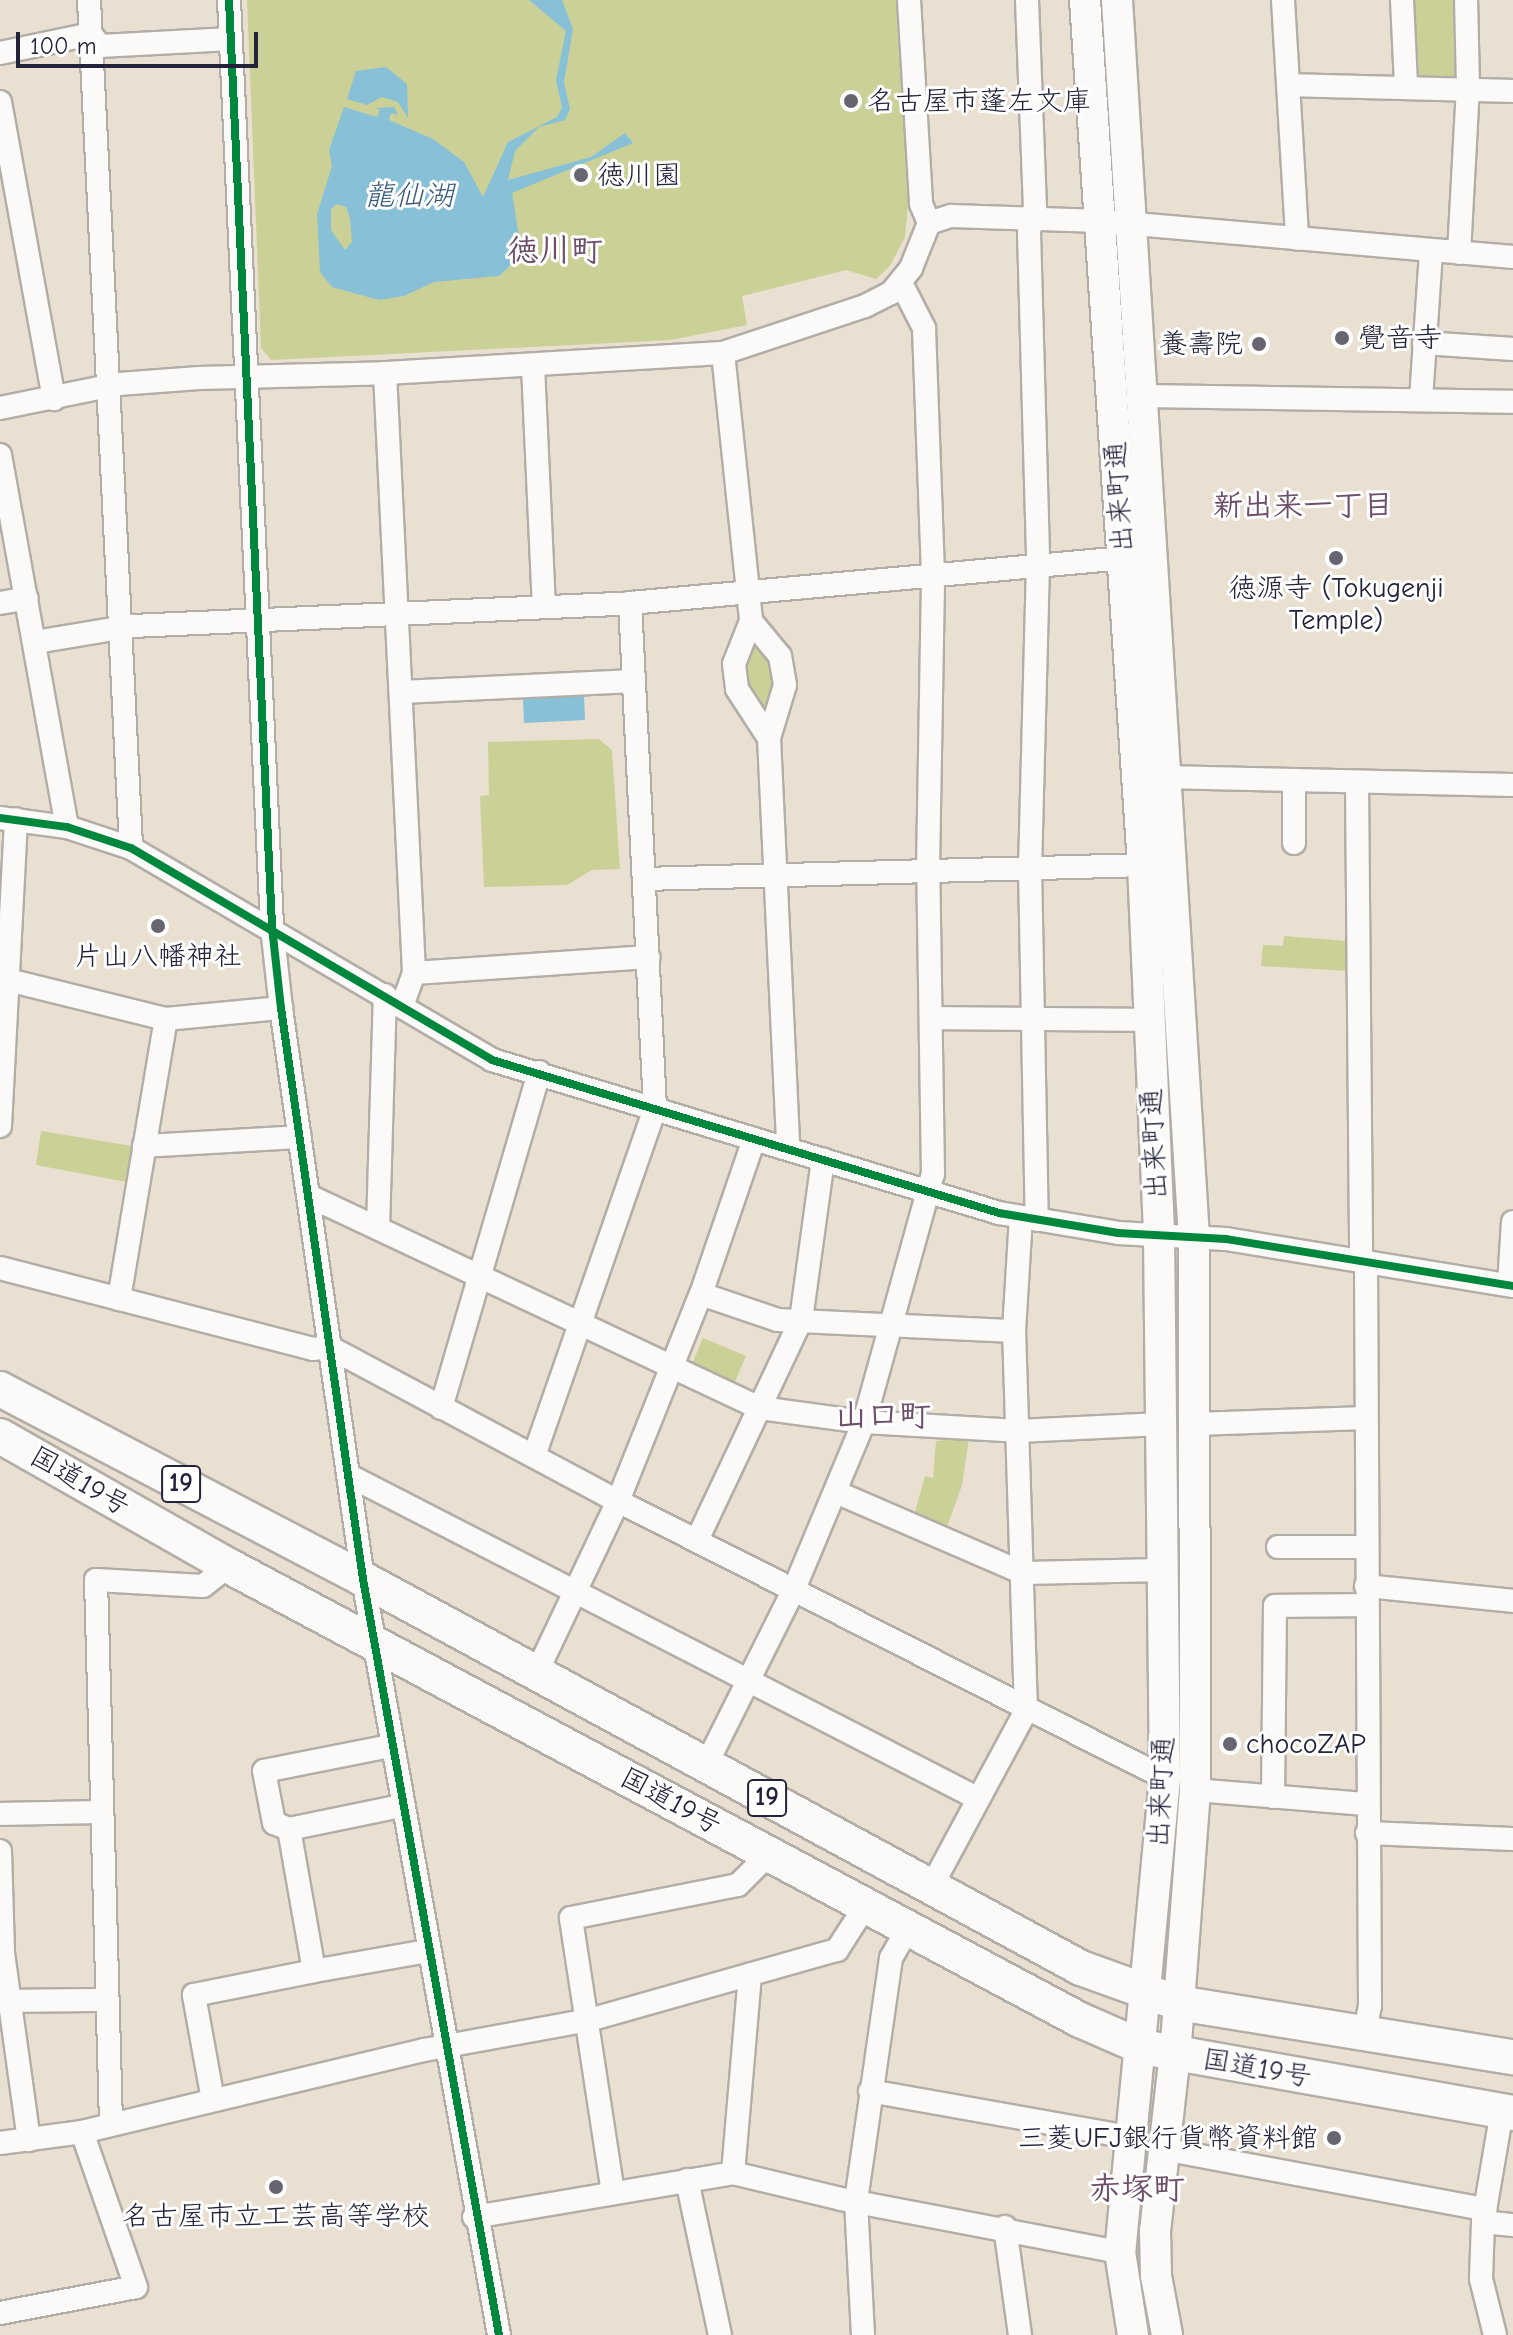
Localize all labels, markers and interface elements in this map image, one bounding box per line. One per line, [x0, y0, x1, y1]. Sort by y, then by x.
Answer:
scale bar [20, 16, 262, 66]
text: 100 m [30, 32, 97, 60]
place label: 名古屋市蓬左文庫 [867, 84, 1091, 118]
marker: 名古屋市蓬左文庫 [842, 92, 860, 110]
place label: 徳川園 [597, 158, 681, 192]
marker: 徳川園 [572, 166, 590, 184]
water label: 龍仙湖 [364, 178, 454, 214]
district label: 徳川町 [507, 232, 603, 270]
place label: 覺音寺 [1358, 321, 1442, 355]
place label: 養壽院 [1159, 327, 1243, 361]
marker: 覺音寺 [1333, 329, 1351, 347]
marker: 養壽院 [1250, 335, 1268, 353]
street label: 出来町通 [1098, 440, 1140, 554]
district label: 新出来一丁目 [1213, 488, 1393, 524]
marker: 徳源寺 (Tokugenji Temple) [1327, 549, 1345, 567]
place label: 徳源寺 (Tokugenji Temple) [1228, 571, 1444, 637]
marker: 片山八幡神社 [149, 917, 167, 935]
place label: 片山八幡神社 [74, 939, 242, 973]
street label: 出来町通 [1134, 1087, 1174, 1201]
district label: 山口町 [835, 1397, 931, 1435]
street label: 国道19号 [24, 1439, 136, 1523]
road number: 19 [161, 1462, 201, 1506]
place label: chocoZAP [1246, 1727, 1366, 1761]
street label: 出来町通 [1141, 1735, 1181, 1849]
marker: chocoZAP [1221, 1735, 1239, 1753]
street label: 国道19号 [615, 1760, 727, 1842]
road number: 19 [747, 1776, 787, 1820]
street label: 国道19号 [1200, 2042, 1314, 2094]
place label: 三菱UFJ銀行貨幣資料館 [1018, 2121, 1318, 2155]
marker: 三菱UFJ銀行貨幣資料館 [1325, 2129, 1343, 2147]
district label: 赤塚町 [1089, 2170, 1185, 2208]
marker: 名古屋市立工芸高等学校 [267, 2178, 285, 2196]
place label: 名古屋市立工芸高等学校 [122, 2199, 430, 2233]

